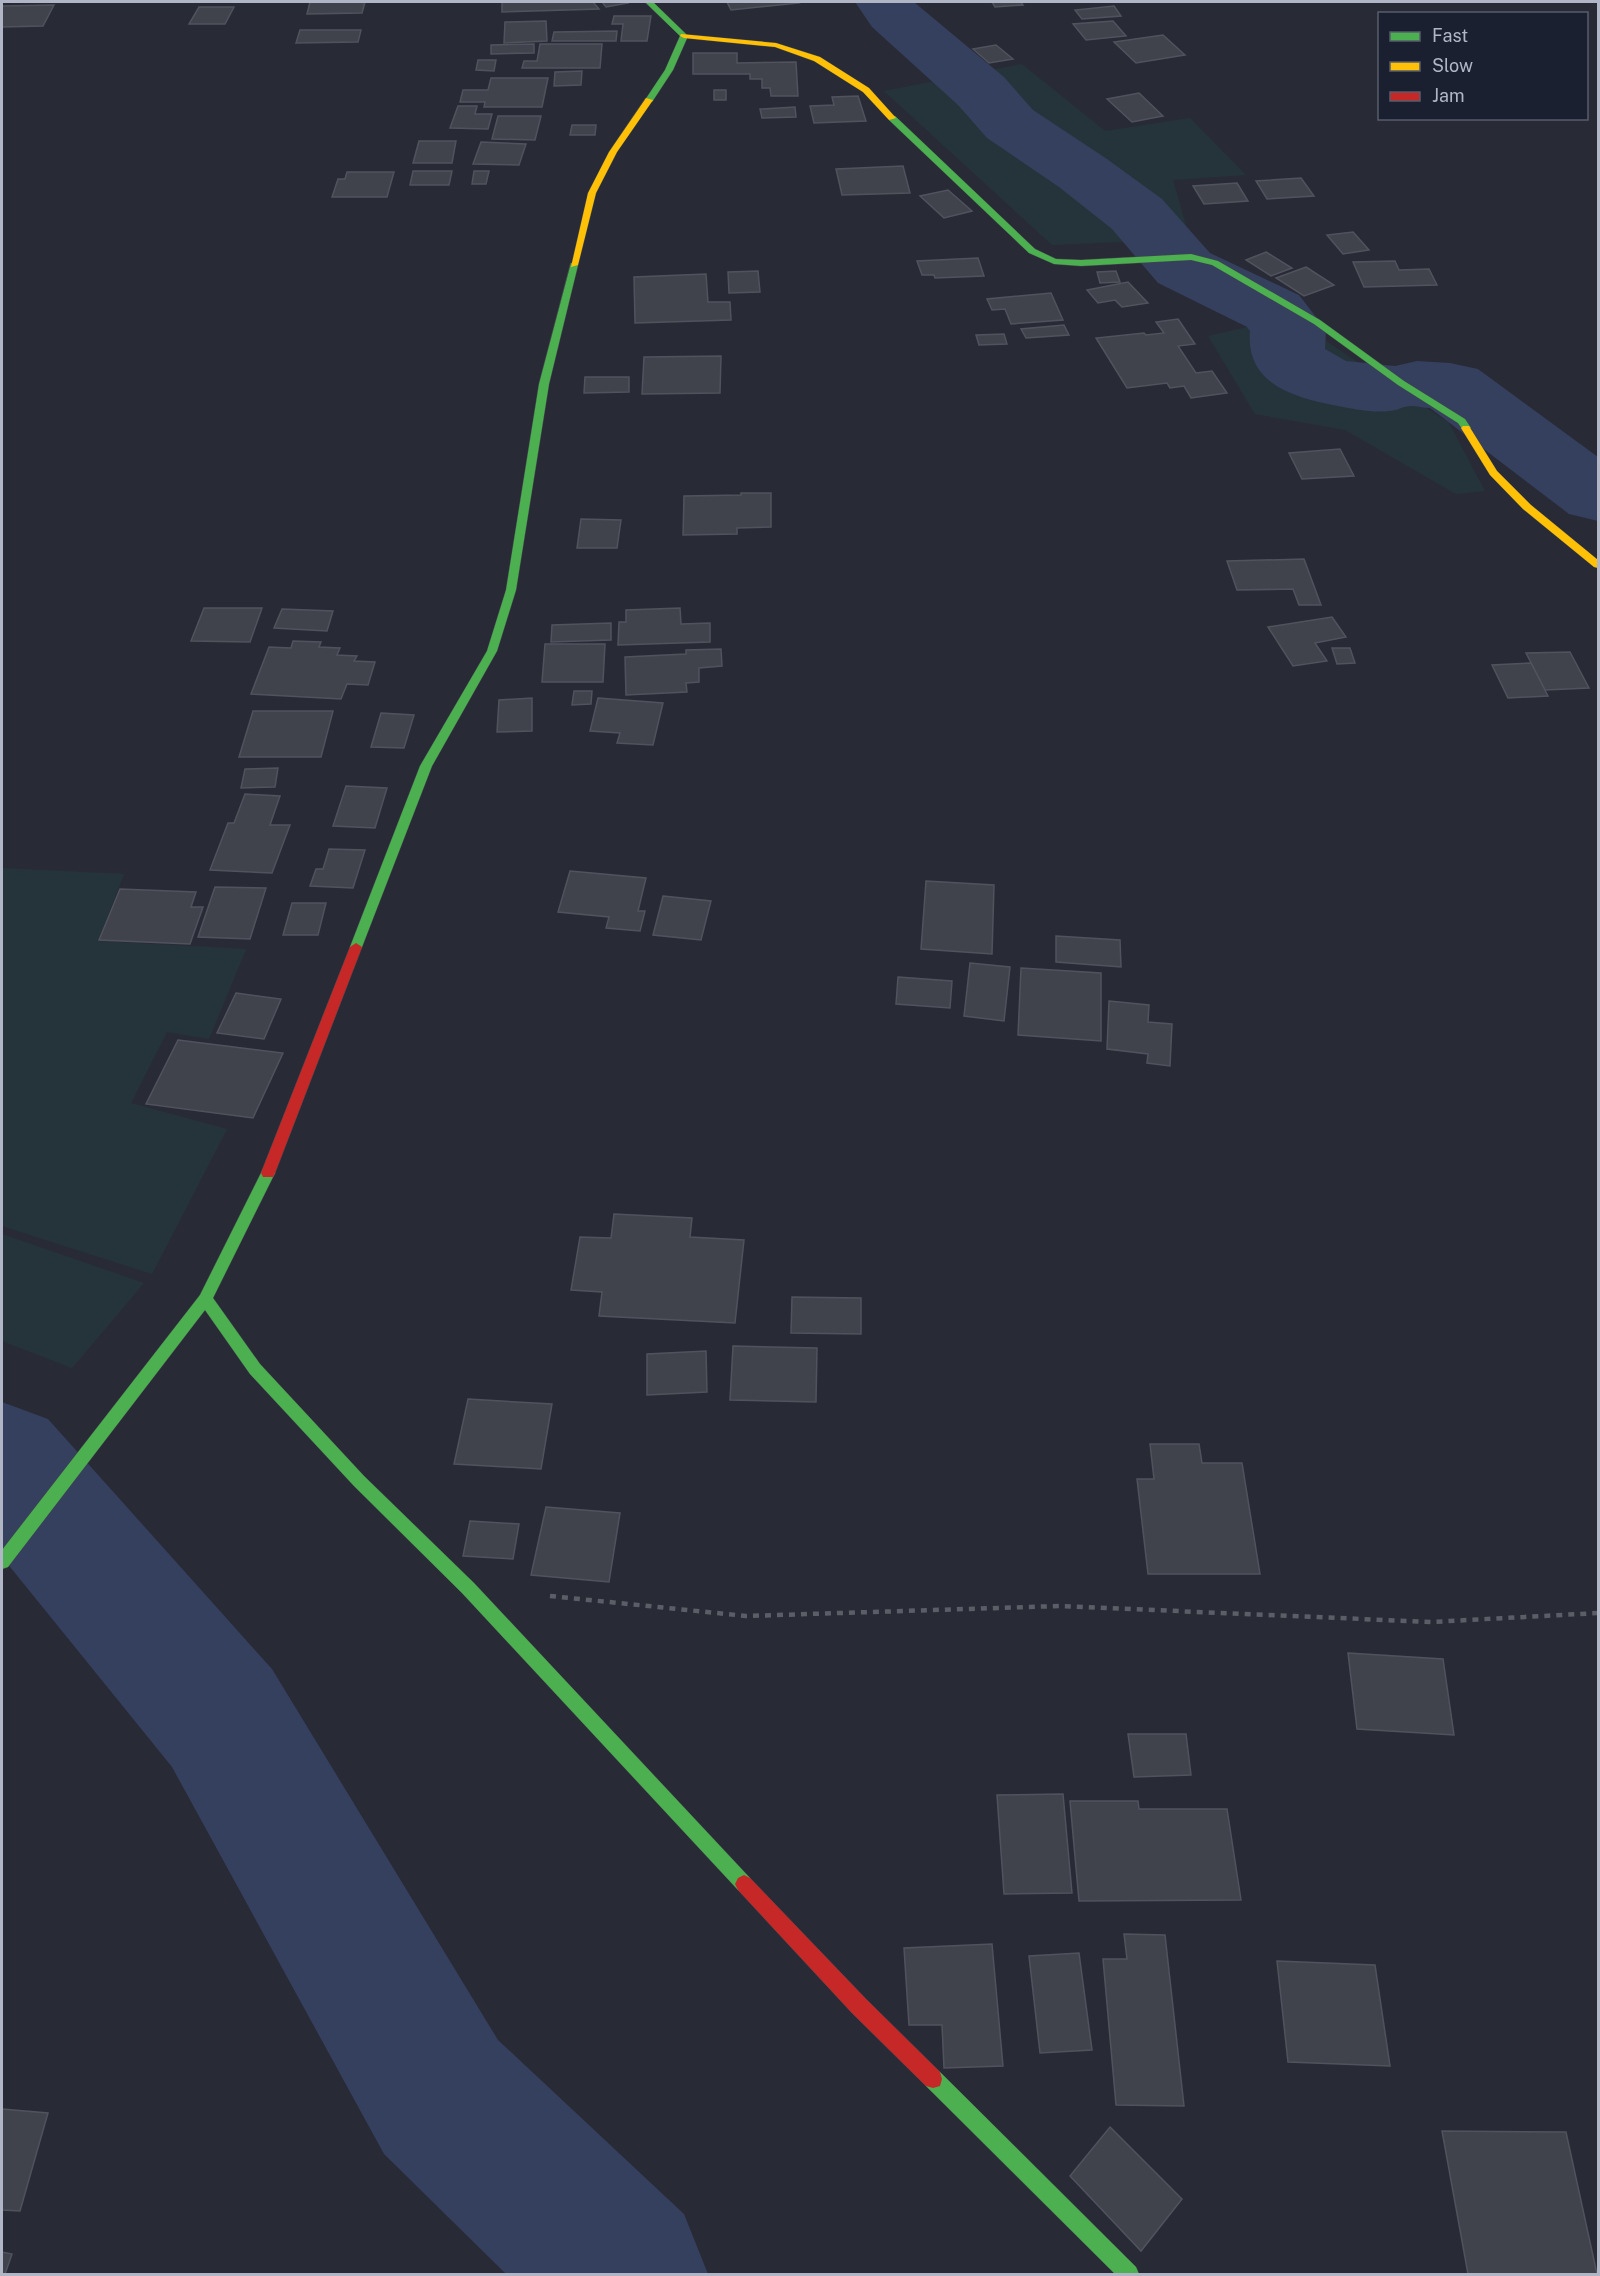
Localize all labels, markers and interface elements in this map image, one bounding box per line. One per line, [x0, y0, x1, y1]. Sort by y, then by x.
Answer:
legend [1378, 12, 1588, 120]
text: Fast [1432, 25, 1468, 46]
text: Slow [1432, 55, 1473, 76]
text: Jam [1432, 85, 1465, 106]

